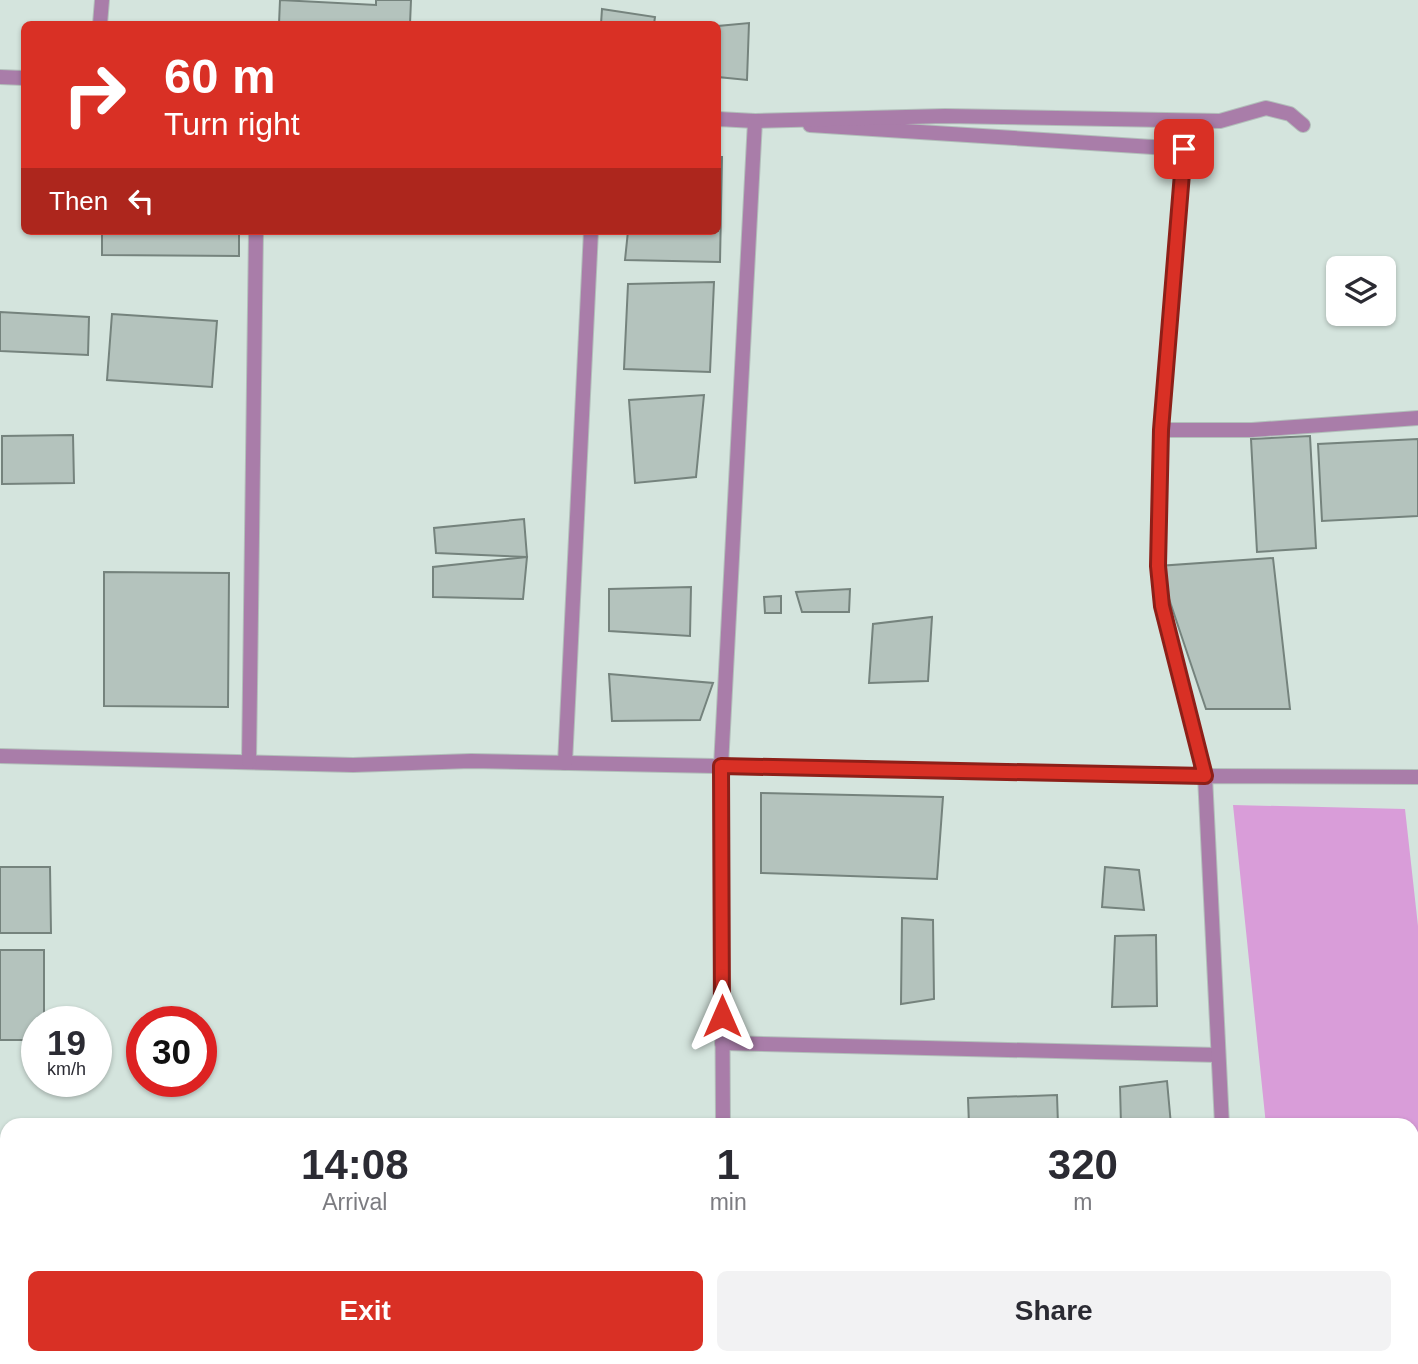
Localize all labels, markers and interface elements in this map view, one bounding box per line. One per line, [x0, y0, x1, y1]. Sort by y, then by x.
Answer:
icon: right [49, 49, 140, 140]
text: 60 m [164, 49, 276, 103]
text: Turn right [164, 106, 300, 142]
pin [1154, 119, 1214, 179]
icon: arrive [1165, 130, 1203, 168]
icon: left [122, 182, 160, 220]
text: Then [49, 186, 108, 216]
map controls [1326, 256, 1396, 326]
button: layers [1326, 256, 1396, 326]
position arrow [685, 979, 759, 1053]
speed limit sign: 30 [126, 1006, 217, 1097]
text: 19 [47, 1023, 86, 1062]
text: km/h [47, 1059, 86, 1079]
text: 14:08 [301, 1141, 409, 1188]
text: 1 [716, 1141, 740, 1188]
text: 320 [1048, 1141, 1118, 1188]
text: Arrival [322, 1189, 387, 1215]
text: min [710, 1189, 747, 1215]
text: m [1073, 1189, 1092, 1215]
button: Exit [28, 1271, 703, 1351]
button: Share [717, 1271, 1391, 1351]

